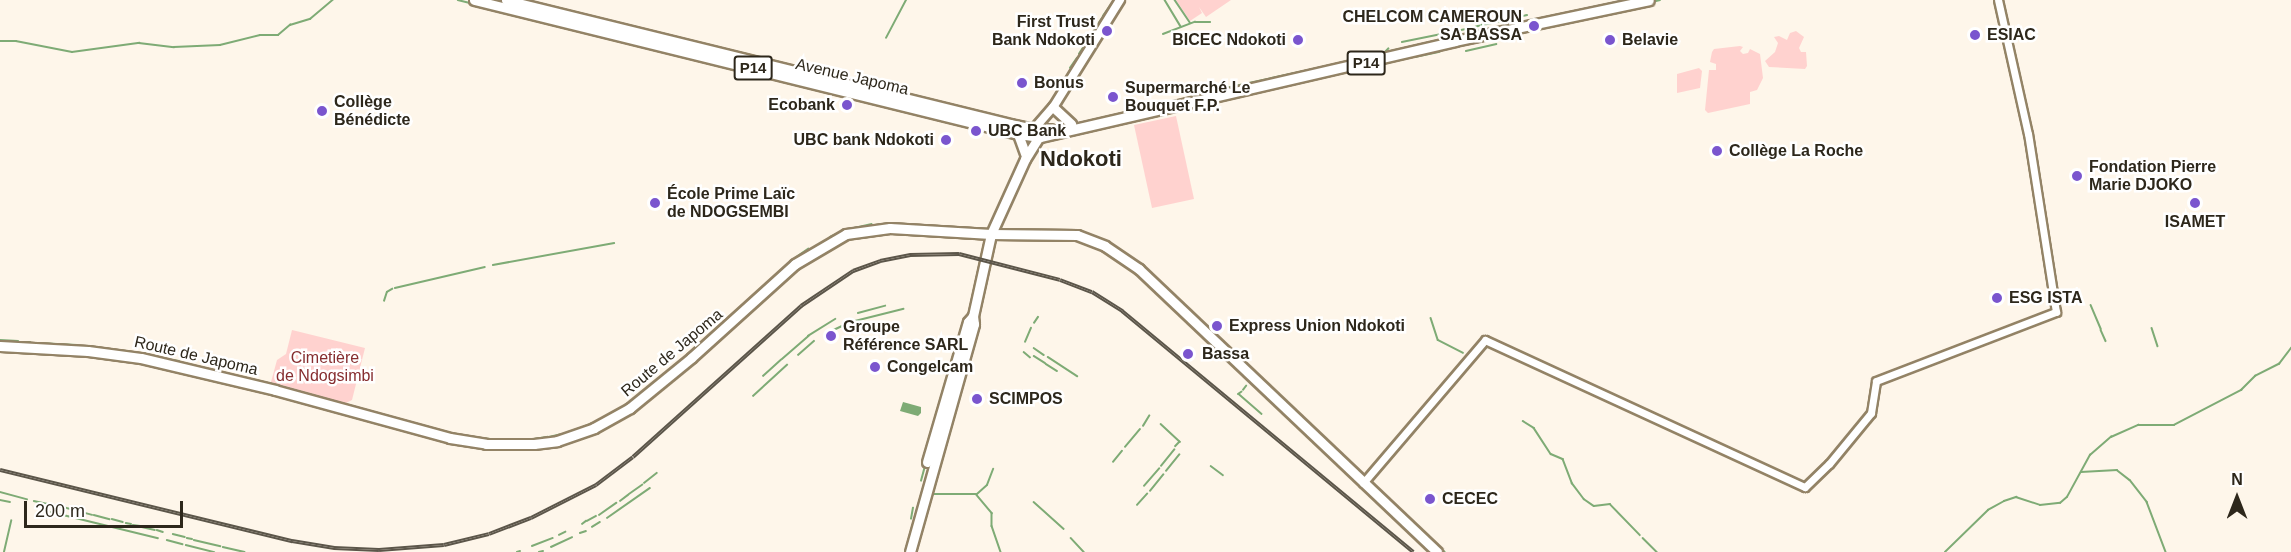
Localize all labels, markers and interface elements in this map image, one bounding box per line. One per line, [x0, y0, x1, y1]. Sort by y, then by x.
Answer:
place label: CHELCOM CAMEROUN SA BASSA [1342, 7, 1522, 45]
place label: First Trust Bank Ndokoti [992, 12, 1095, 50]
marker: CHELCOM CAMEROUN SA BASSA [1527, 19, 1541, 33]
marker: First Trust Bank Ndokoti [1100, 24, 1114, 38]
place label: ESIAC [1987, 25, 2036, 45]
marker: ESIAC [1968, 28, 1982, 42]
place label: BICEC Ndokoti [1172, 30, 1286, 50]
place label: Belavie [1622, 30, 1678, 50]
marker: BICEC Ndokoti [1291, 33, 1305, 47]
marker: Belavie [1603, 33, 1617, 47]
road number: P14 [1346, 51, 1386, 75]
street label: Avenue Japoma [794, 55, 910, 99]
road number: P14 [734, 56, 772, 80]
place label: Bonus [1034, 73, 1084, 93]
marker: Bonus [1015, 76, 1029, 90]
place label: Supermarché Le Bouquet F.P. [1125, 78, 1250, 116]
marker: Supermarché Le Bouquet F.P. [1106, 90, 1120, 104]
place label: Collège Bénédicte [334, 92, 410, 130]
place label: Ecobank [768, 95, 835, 115]
marker: Ecobank [840, 98, 854, 112]
marker: Collège Bénédicte [315, 104, 329, 118]
place label: UBC Bank [988, 121, 1066, 141]
marker: UBC Bank [969, 124, 983, 138]
place label: UBC bank Ndokoti [794, 130, 934, 150]
marker: UBC bank Ndokoti [939, 133, 953, 147]
place label: Collège La Roche [1729, 141, 1863, 161]
marker: Collège La Roche [1710, 144, 1724, 158]
district label: Ndokoti [1040, 146, 1122, 172]
place label: Fondation Pierre Marie DJOKO [2089, 157, 2216, 195]
marker: Fondation Pierre Marie DJOKO [2070, 169, 2084, 183]
place label: École Prime Laïc de NDOGSEMBI [667, 184, 795, 222]
marker: École Prime Laïc de NDOGSEMBI [648, 196, 662, 210]
marker: ISAMET [2188, 196, 2202, 210]
place label: ISAMET [2165, 212, 2225, 232]
place label: ESG ISTA [2009, 288, 2082, 308]
marker: ESG ISTA [1990, 291, 2004, 305]
street label: Route de Japoma [617, 305, 727, 401]
place label: Express Union Ndokoti [1229, 316, 1405, 336]
place label: Groupe Référence SARL [843, 317, 968, 355]
marker: Express Union Ndokoti [1210, 319, 1224, 333]
marker: Groupe Référence SARL [824, 329, 838, 343]
street label: Route de Japoma [132, 332, 260, 380]
place label: Bassa [1202, 344, 1249, 364]
marker: Bassa [1179, 345, 1197, 363]
park label: Cimetière de Ndogsimbi [276, 348, 374, 386]
place label: Congelcam [887, 357, 973, 377]
marker: Congelcam [868, 360, 882, 374]
place label: SCIMPOS [989, 389, 1063, 409]
marker: SCIMPOS [970, 392, 984, 406]
north arrow [2207, 468, 2267, 528]
text: N [2231, 471, 2243, 488]
scale bar [27, 489, 186, 527]
place label: CECEC [1442, 489, 1498, 509]
marker: CECEC [1423, 492, 1437, 506]
text: 200 m [35, 501, 85, 521]

